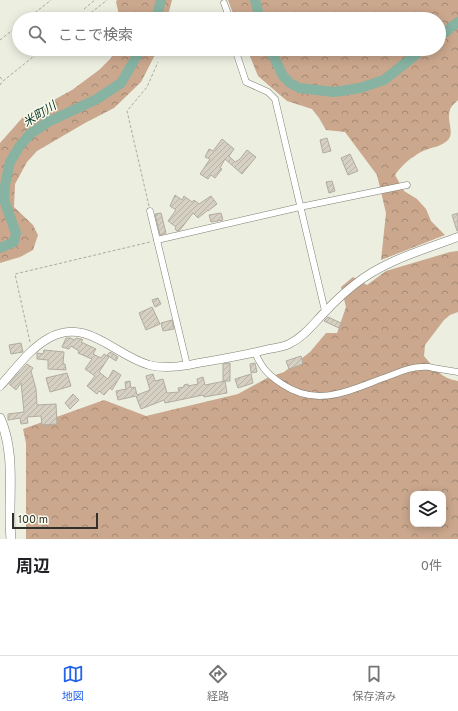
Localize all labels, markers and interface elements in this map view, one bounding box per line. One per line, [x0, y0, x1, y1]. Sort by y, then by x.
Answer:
search box [12, 12, 446, 56]
icon: search [26, 23, 48, 45]
text: ここで検索 [58, 27, 133, 46]
water label: 米町川 [20, 98, 61, 131]
map controls [410, 491, 446, 527]
button: layers [410, 491, 446, 527]
scale bar [12, 511, 98, 530]
text: 100 m [18, 513, 48, 527]
text: 周辺 [16, 557, 50, 579]
text: 0件 [421, 559, 442, 575]
tab: 地図 [62, 663, 84, 704]
tab: 経路 [207, 663, 229, 704]
tab: 保存済み [352, 663, 396, 704]

